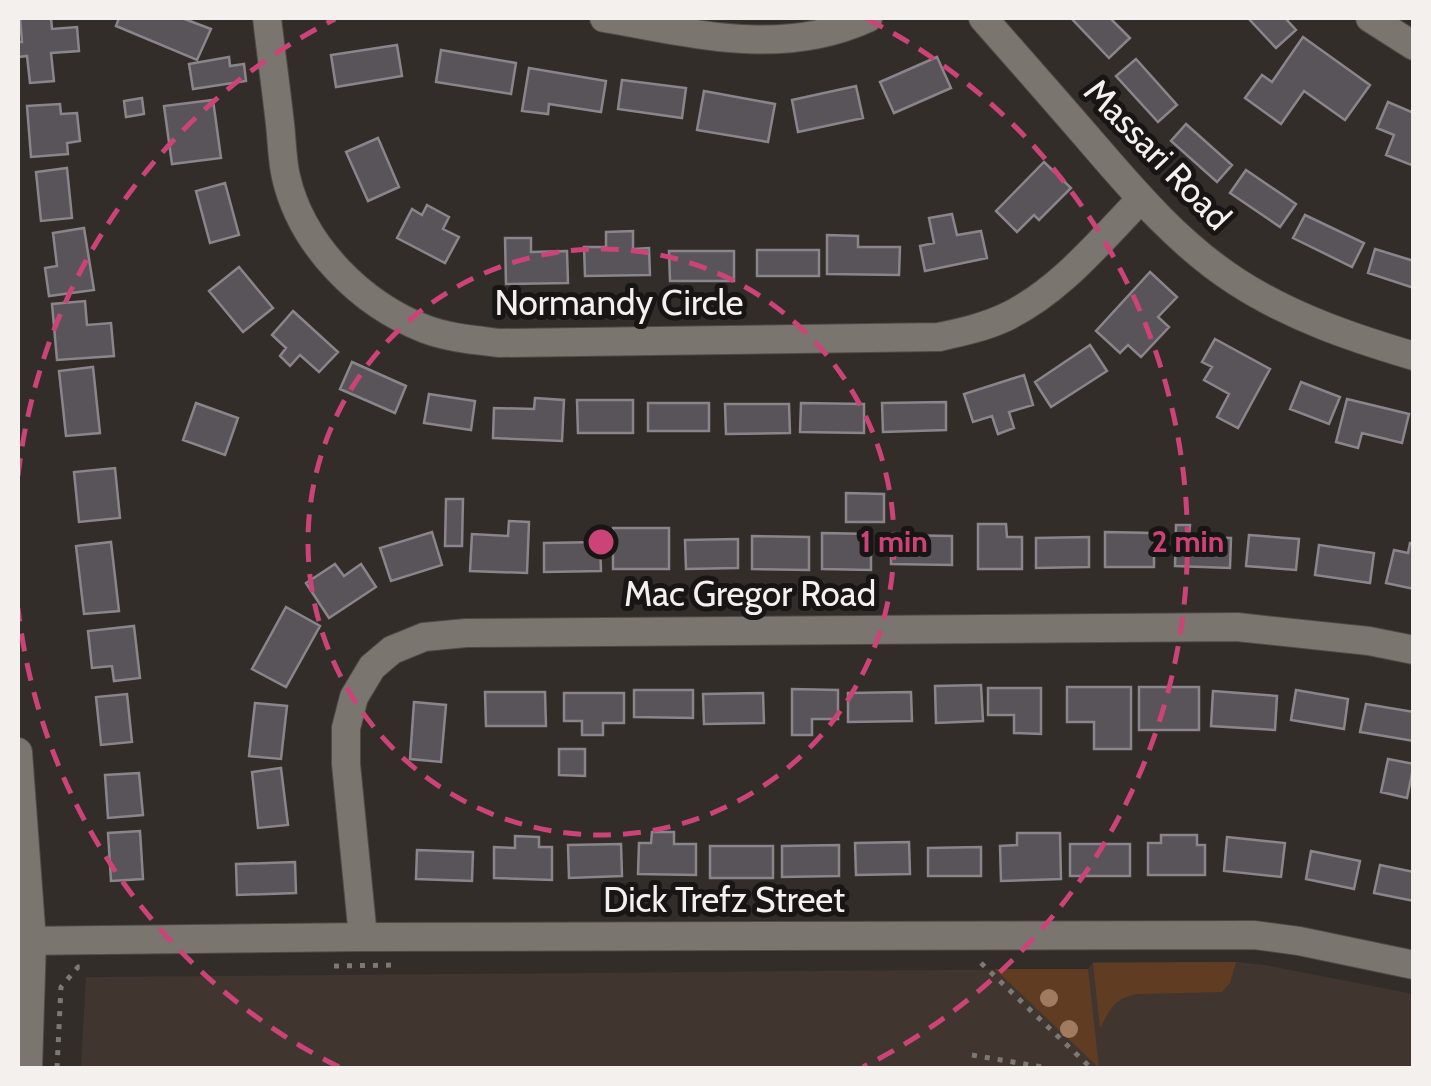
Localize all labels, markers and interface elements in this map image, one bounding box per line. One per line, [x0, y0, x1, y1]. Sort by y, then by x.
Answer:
street label: Massari Road [1075, 70, 1241, 238]
street label: Normandy Circle [494, 281, 744, 324]
text: 1 min [860, 523, 928, 560]
text: 2 min [1152, 523, 1224, 560]
centre of rings [583, 524, 619, 560]
street label: Mac Gregor Road [624, 572, 876, 615]
street label: Dick Trefz Street [603, 878, 845, 921]

